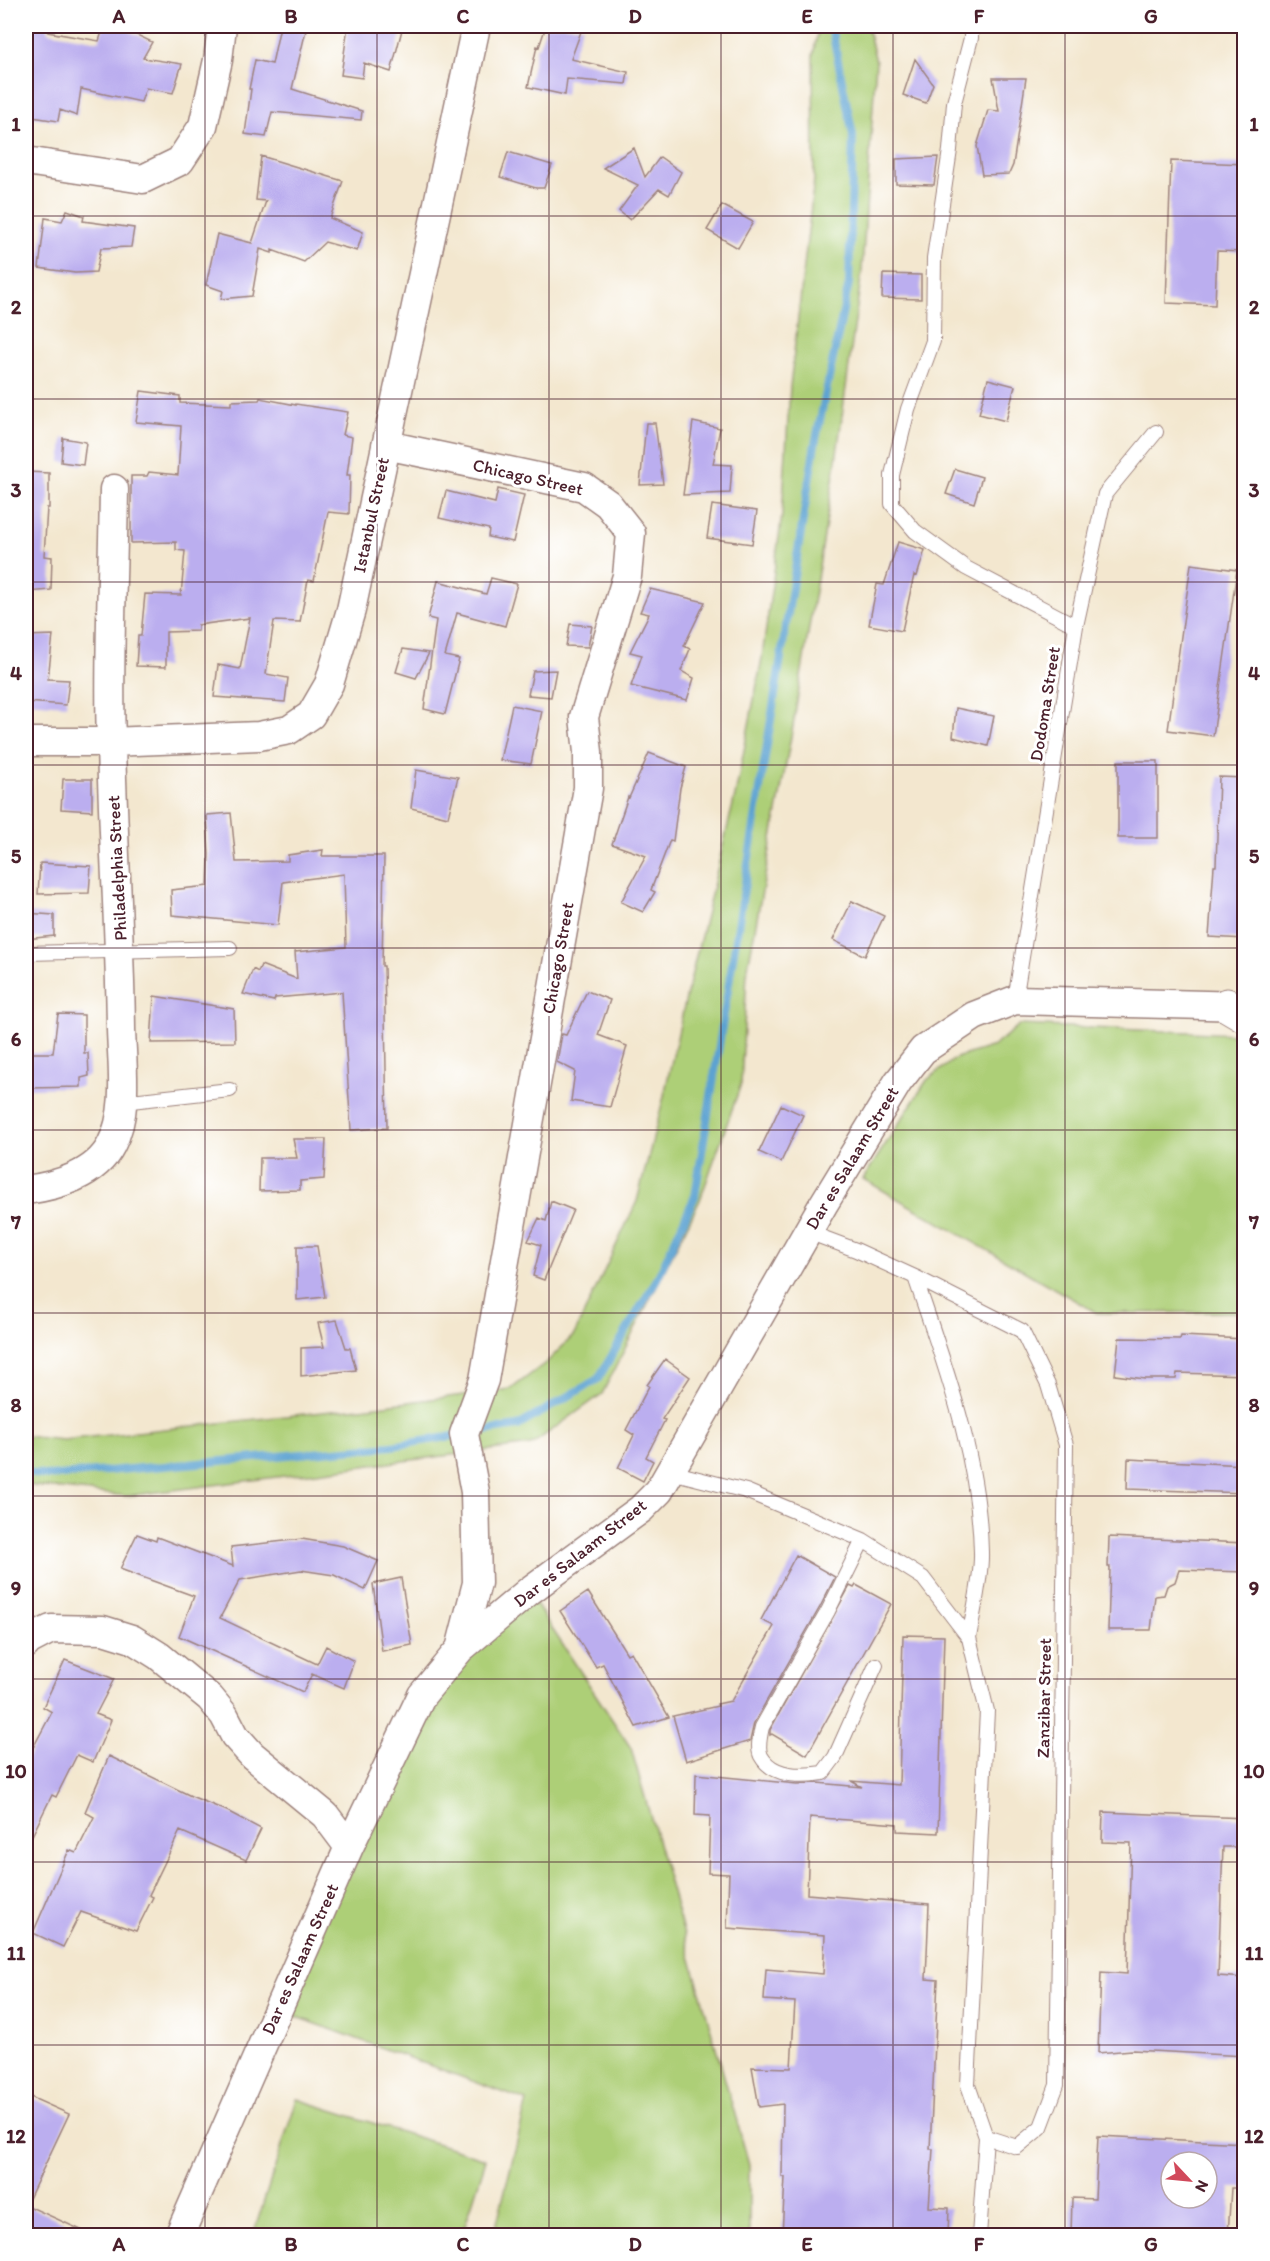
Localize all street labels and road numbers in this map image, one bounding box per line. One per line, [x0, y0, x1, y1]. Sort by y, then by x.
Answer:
street label: Chicago Street [471, 454, 586, 500]
street label: Istanbul Street [348, 455, 394, 575]
street label: Dodoma Street [1025, 645, 1065, 763]
street label: Philadelphia Street [102, 794, 132, 941]
street label: Chicago Street [537, 900, 579, 1016]
street label: Dar es Salaam Street [801, 1082, 904, 1234]
street label: Dar es Salaam Street [509, 1494, 651, 1612]
street label: Zanzibar Street [1032, 1637, 1056, 1758]
street label: Dar es Salaam Street [257, 1880, 343, 2038]

